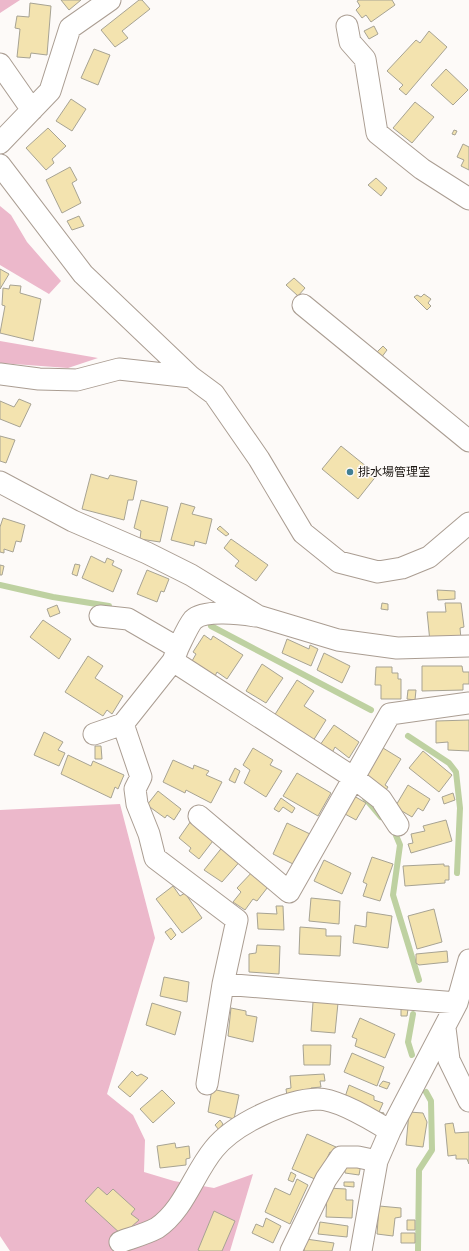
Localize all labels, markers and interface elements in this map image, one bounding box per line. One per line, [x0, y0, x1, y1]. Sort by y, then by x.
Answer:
place label: 排水場管理室 [358, 464, 430, 480]
marker: 排水場管理室 [345, 467, 355, 477]

